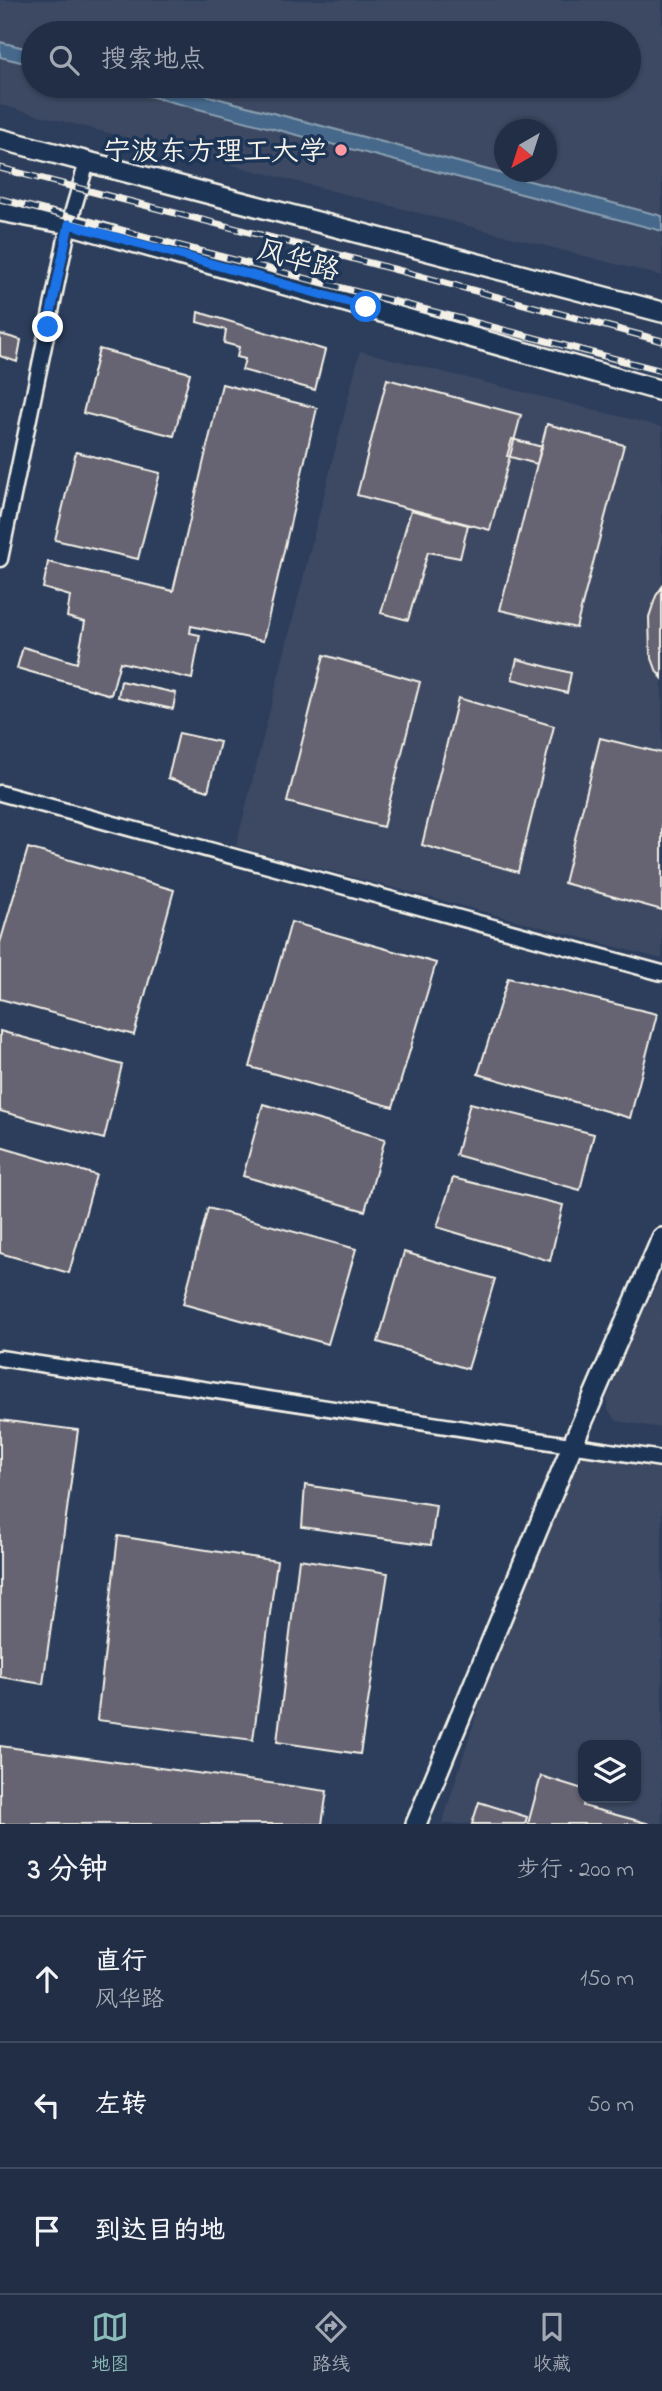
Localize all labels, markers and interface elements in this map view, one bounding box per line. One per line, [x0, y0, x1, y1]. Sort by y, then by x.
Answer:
search box [21, 21, 641, 98]
icon: search [45, 41, 83, 79]
text: 搜索地点 [101, 42, 205, 80]
north arrow [494, 119, 557, 182]
place label: 宁波东方理工大学 [103, 133, 327, 174]
marker: 宁波东方理工大学 [333, 142, 349, 158]
street label: 风华路 [252, 231, 344, 294]
route start [350, 291, 381, 322]
route end [32, 311, 63, 342]
map controls [578, 1740, 641, 1803]
button: layers [578, 1740, 641, 1803]
text: 3 分钟 [28, 1849, 108, 1893]
text: 步行 · 200 m [517, 1854, 634, 1887]
text: 直行 [95, 1944, 147, 1982]
icon: ahead [28, 1960, 66, 1998]
text: 150 m [580, 1963, 634, 1996]
text: 风华路 [95, 1984, 164, 2017]
icon: left [28, 2086, 66, 2124]
text: 左转 [95, 2087, 147, 2125]
text: 50 m [587, 2089, 634, 2122]
icon: arrive [28, 2212, 66, 2250]
text: 到达目的地 [95, 2213, 225, 2251]
tab: 地图 [91, 2308, 129, 2379]
tab: 路线 [312, 2308, 350, 2379]
tab: 收藏 [533, 2308, 571, 2379]

